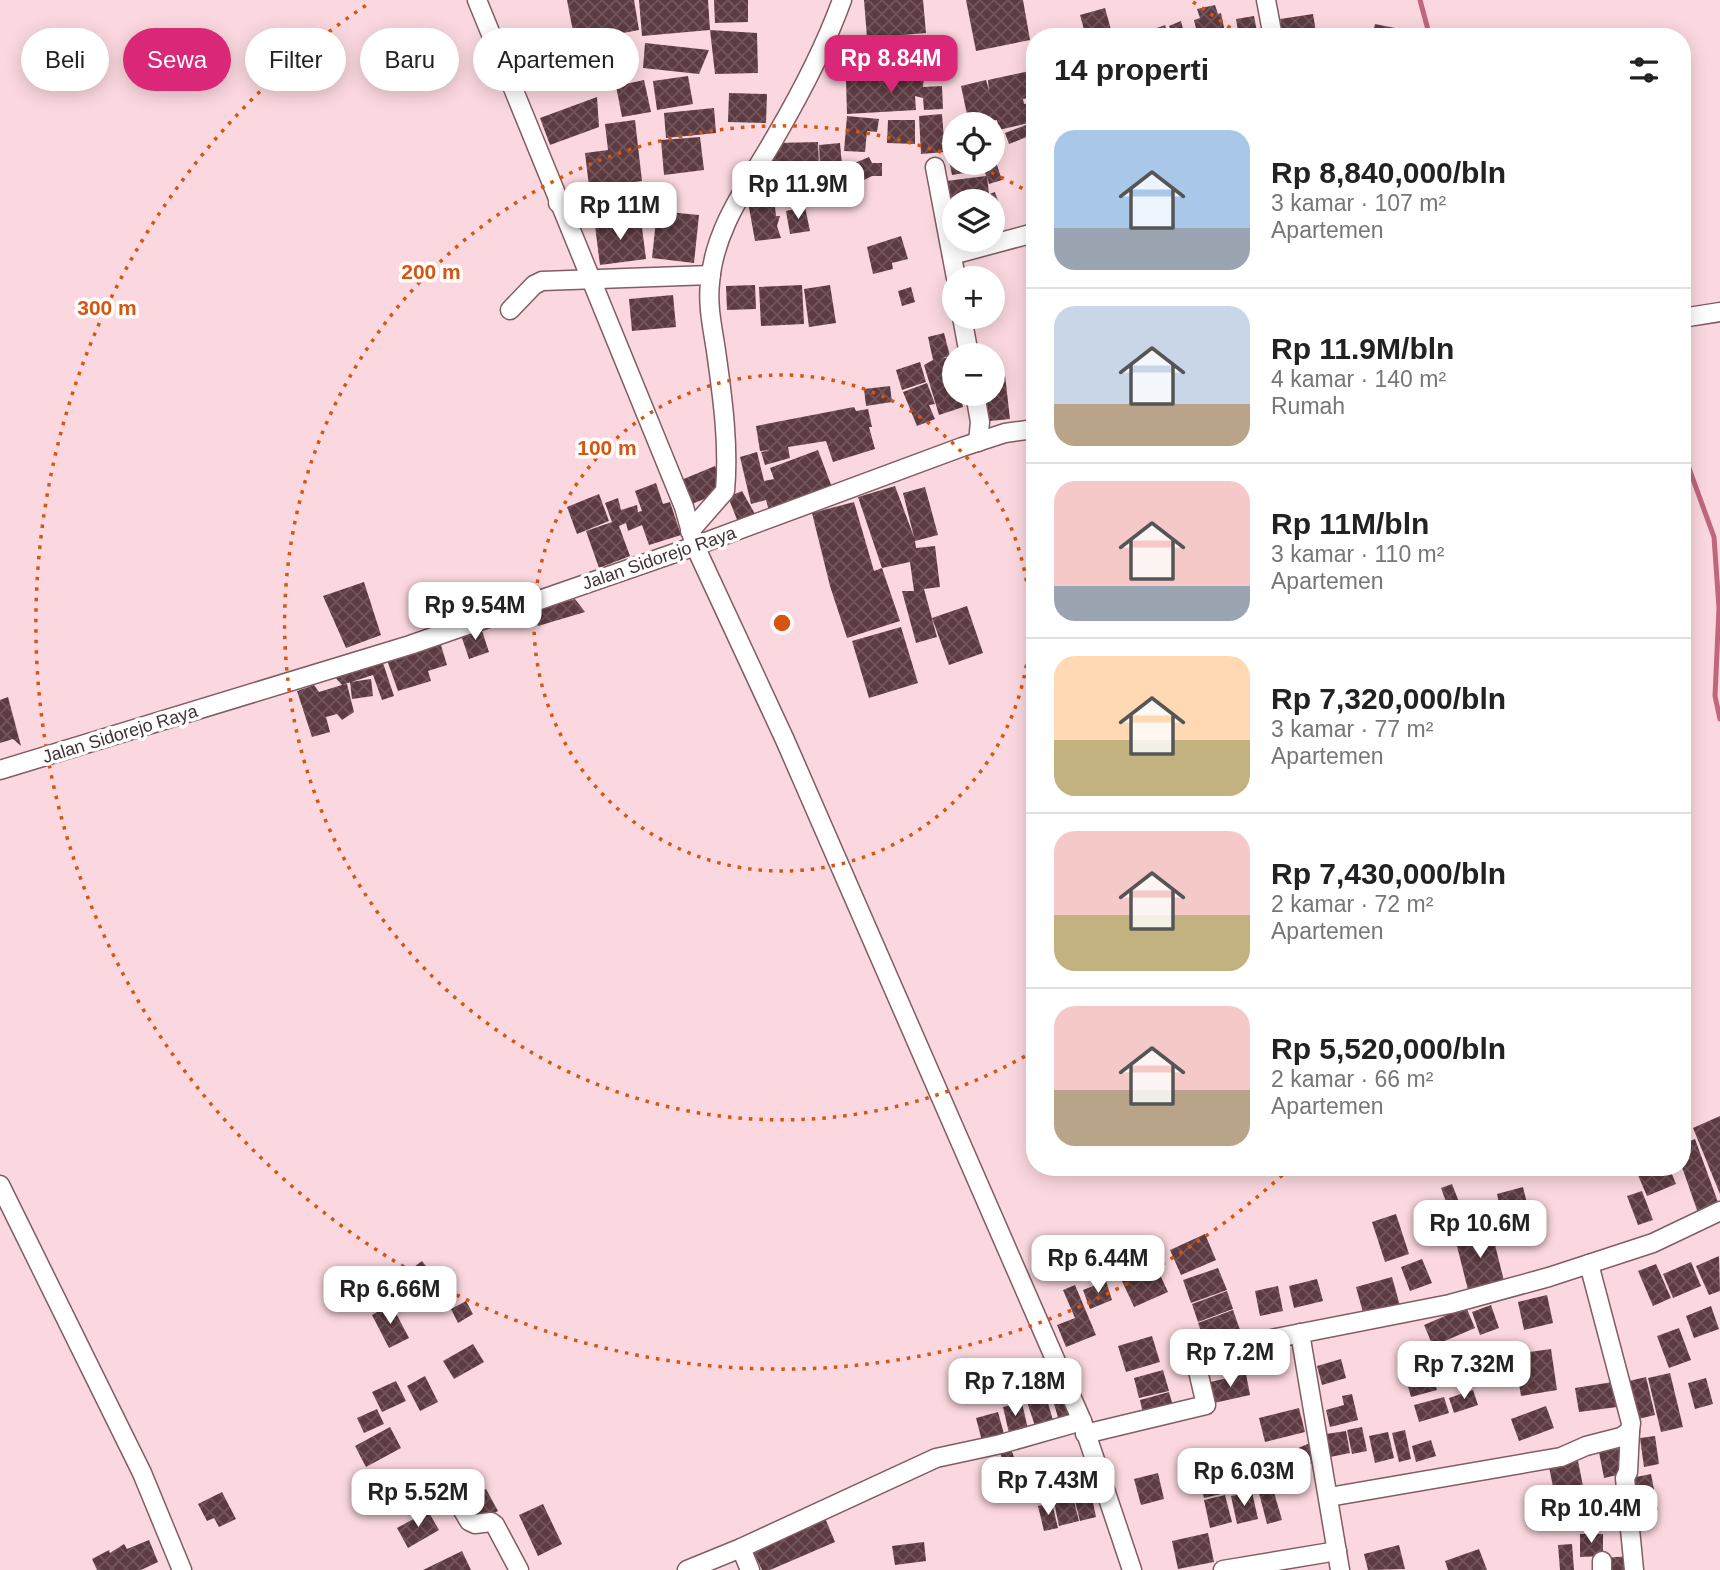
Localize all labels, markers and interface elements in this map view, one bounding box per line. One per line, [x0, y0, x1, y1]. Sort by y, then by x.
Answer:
chip: Beli [21, 28, 109, 91]
chip: Sewa [123, 28, 231, 91]
chip: Filter [245, 28, 346, 91]
chip: Baru [360, 28, 459, 91]
chip: Apartemen [473, 28, 639, 91]
pin: Rp 8.84M [819, 36, 963, 95]
text: Rp 8.84M [841, 45, 941, 71]
icon: filters [1625, 51, 1663, 89]
text: 14 properti [1054, 53, 1209, 86]
map controls [942, 112, 1005, 406]
button: locate [942, 112, 1005, 175]
text: Rp 8,840,000/bln [1271, 156, 1506, 189]
icon: home [1110, 158, 1194, 242]
pin: Rp 11.9M [726, 162, 870, 221]
text: Rp 11.9M [748, 171, 848, 197]
pin: Rp 11M [563, 182, 677, 242]
button: layers [942, 189, 1005, 252]
text: 3 kamar · 107 m² [1271, 190, 1446, 216]
text: Rp 11M [580, 192, 660, 218]
text: Apartemen [1271, 217, 1384, 243]
text: 200 m [401, 260, 461, 283]
button: + [942, 266, 1005, 329]
text: 300 m [77, 296, 137, 319]
text: Rp 11.9M/bln [1271, 332, 1454, 365]
icon: home [1110, 334, 1194, 418]
button: − [942, 343, 1005, 406]
text: 4 kamar · 140 m² [1271, 366, 1446, 392]
text: Rumah [1271, 393, 1345, 419]
text: 100 m [577, 436, 637, 459]
text: Rp 11M/bln [1271, 507, 1429, 540]
icon: home [1110, 509, 1194, 593]
street label: Jalan Sidorejo Raya [580, 522, 739, 594]
text: 3 kamar · 110 m² [1271, 541, 1444, 567]
text: Apartemen [1271, 568, 1384, 594]
pin: Rp 9.54M [403, 582, 547, 642]
text: Rp 9.54M [425, 592, 525, 618]
centre of rings [770, 611, 794, 635]
text: Rp 7,320,000/bln [1271, 682, 1506, 715]
icon: home [1110, 684, 1194, 768]
street label: Jalan Sidorejo Raya [40, 701, 201, 767]
text: 3 kamar · 77 m² [1271, 716, 1433, 742]
text: Apartemen [1271, 743, 1384, 769]
text: Rp 7,430,000/bln [1271, 857, 1506, 890]
icon: home [1110, 859, 1194, 943]
text: 2 kamar · 72 m² [1271, 891, 1433, 917]
text: Apartemen [1271, 918, 1384, 944]
text: Rp 5,520,000/bln [1271, 1032, 1506, 1065]
icon: home [1110, 1034, 1194, 1118]
text: 2 kamar · 66 m² [1271, 1066, 1433, 1092]
text: Apartemen [1271, 1093, 1384, 1119]
pin: Rp 10.6M [1408, 1200, 1552, 1260]
text: Rp 10.6M [1430, 1210, 1530, 1236]
pin: Rp 6.44M [1026, 1236, 1170, 1295]
text: Rp 6.44M [1048, 1245, 1148, 1271]
pin: Rp 6.66M [318, 1266, 462, 1326]
text: Rp 6.66M [340, 1276, 440, 1302]
pin: Rp 7.2M [1165, 1330, 1295, 1389]
text: Rp 7.2M [1186, 1339, 1274, 1365]
pin: Rp 7.32M [1392, 1342, 1536, 1401]
text: Rp 7.32M [1414, 1351, 1514, 1377]
pin: Rp 7.18M [943, 1358, 1087, 1418]
text: Rp 7.18M [965, 1368, 1065, 1394]
pin: Rp 6.03M [1172, 1448, 1316, 1508]
pin: Rp 7.43M [976, 1458, 1120, 1517]
text: Rp 6.03M [1194, 1458, 1294, 1484]
text: Rp 7.43M [998, 1467, 1098, 1493]
pin: Rp 5.52M [346, 1470, 490, 1529]
text: Rp 5.52M [368, 1479, 468, 1505]
pin: Rp 10.4M [1519, 1486, 1663, 1545]
text: Rp 10.4M [1541, 1495, 1641, 1521]

